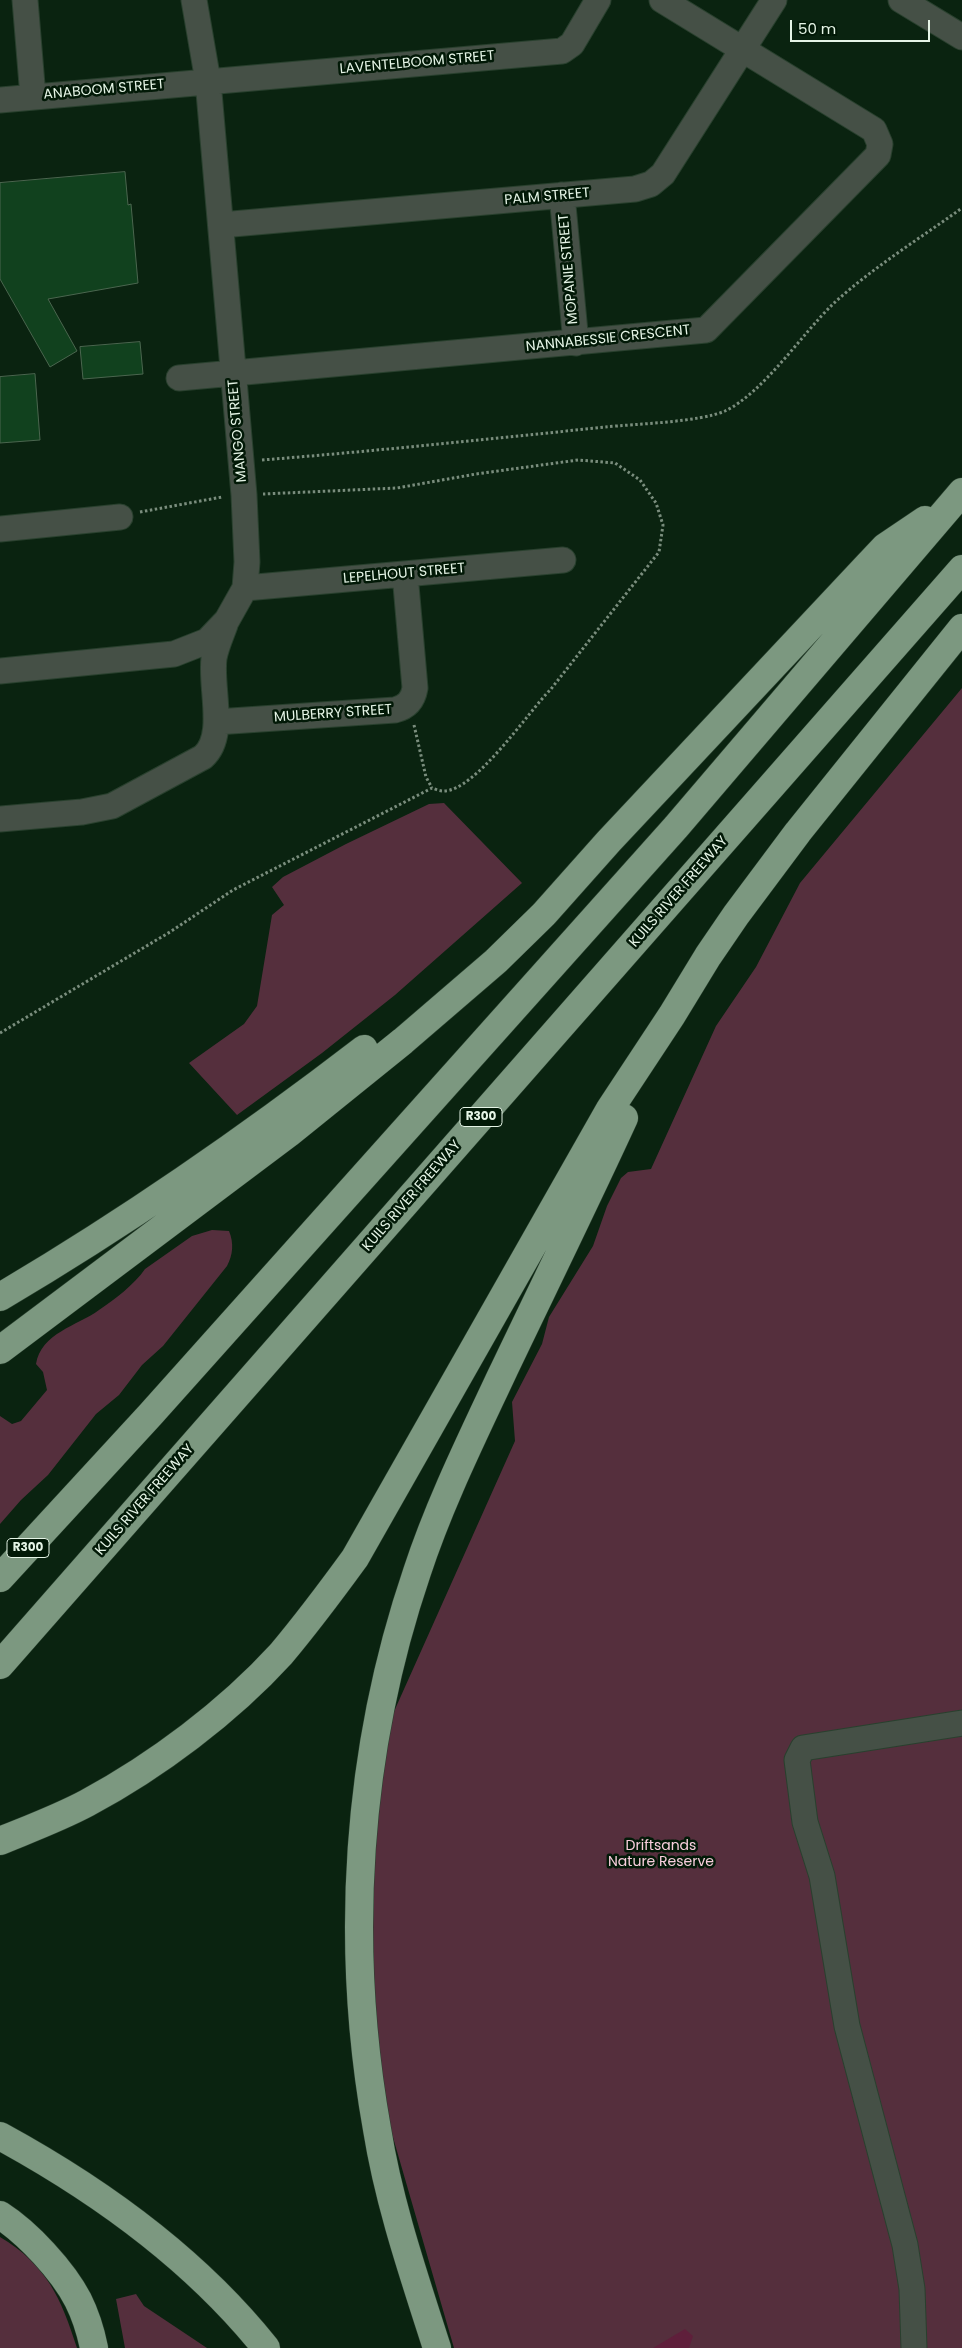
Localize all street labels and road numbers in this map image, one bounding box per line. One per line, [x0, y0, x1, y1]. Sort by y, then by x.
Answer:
street label: LAVENTELBOOM STREET [339, 48, 495, 78]
street label: ANABOOM STREET [43, 76, 165, 104]
street label: PALM STREET [504, 185, 590, 209]
street label: MOPANIE STREET [556, 213, 582, 325]
street label: NANNABESSIE CRESCENT [525, 322, 691, 356]
street label: MANGO STREET [225, 379, 251, 483]
street label: LEPELHOUT STREET [342, 560, 466, 588]
street label: MULBERRY STREET [273, 701, 393, 727]
street label: KUILS RIVER FREEWAY [626, 833, 732, 951]
road number: R300 [460, 1108, 502, 1126]
street label: KUILS RIVER FREEWAY [359, 1137, 465, 1255]
street label: KUILS RIVER FREEWAY [92, 1441, 198, 1559]
road number: R300 [7, 1539, 49, 1558]

